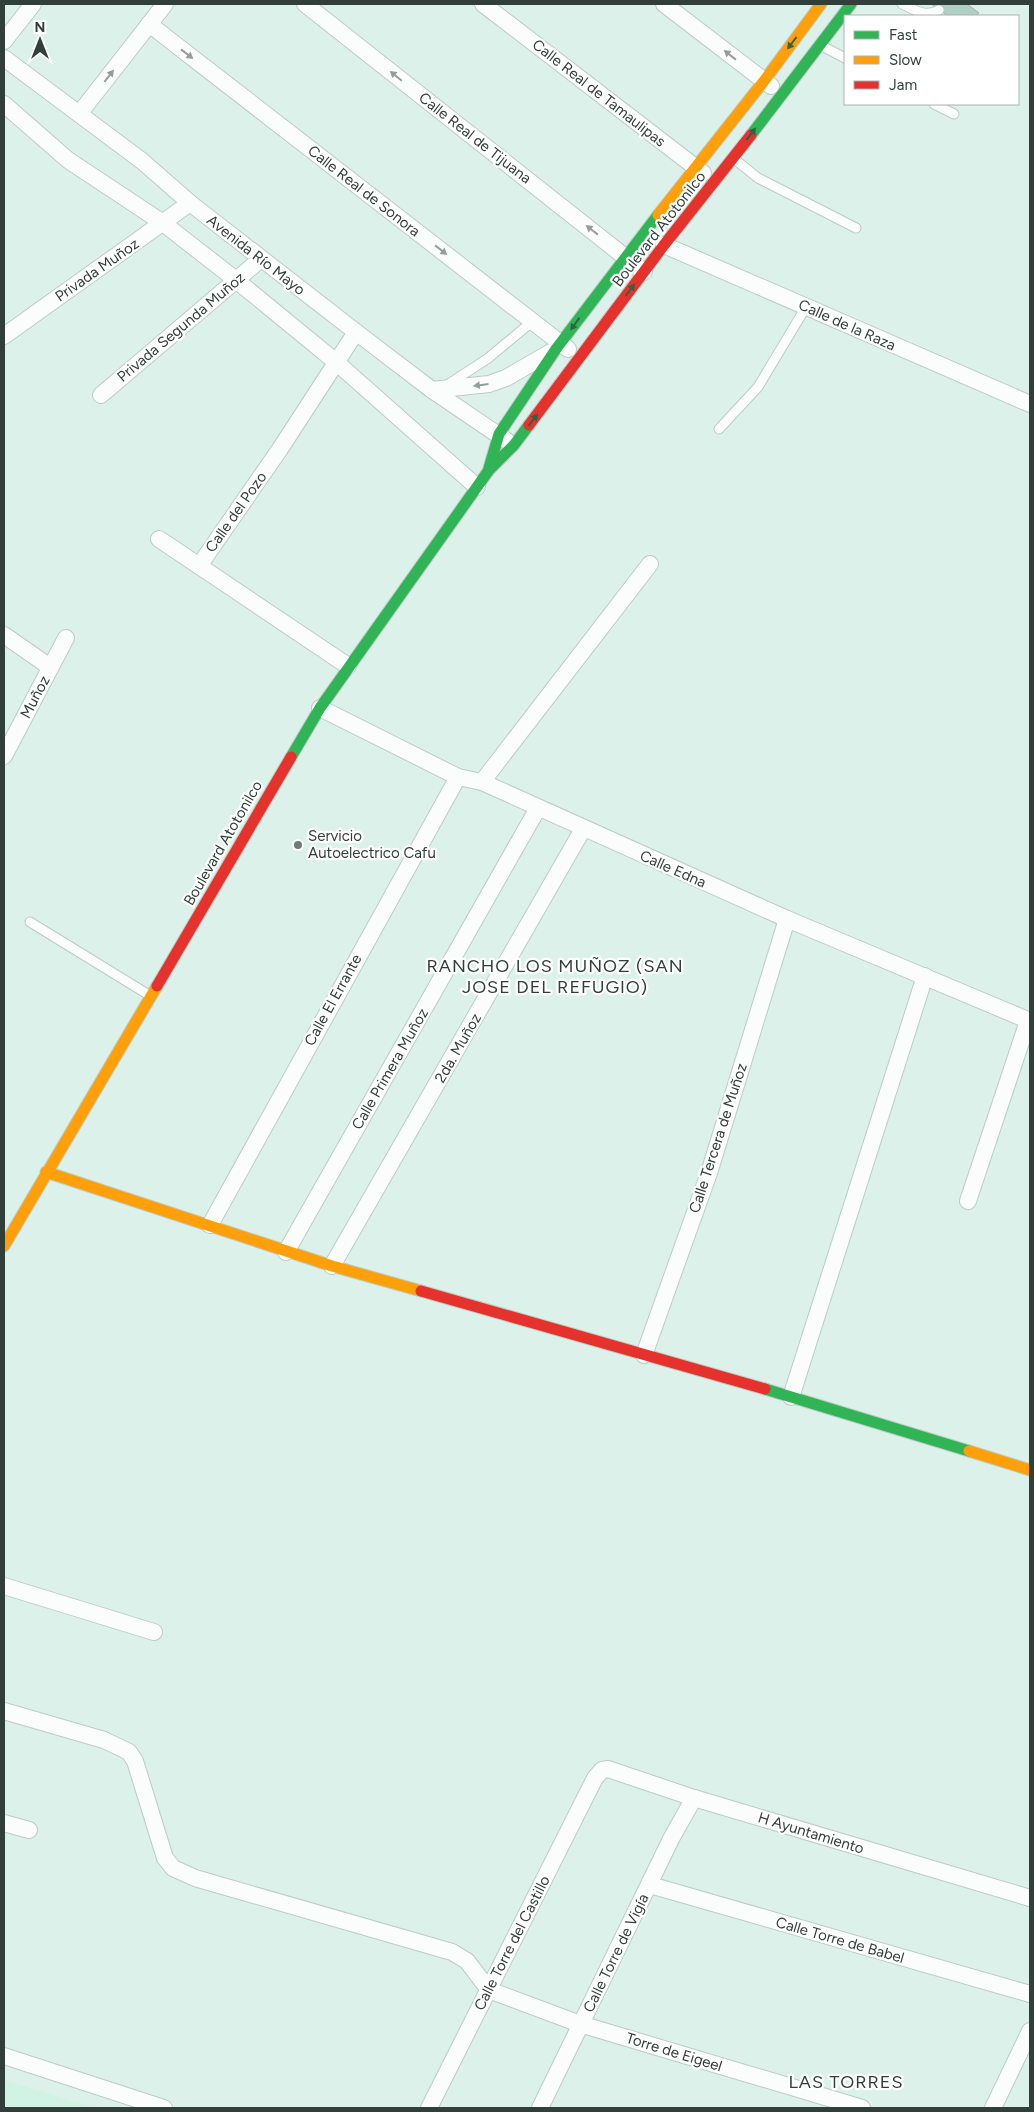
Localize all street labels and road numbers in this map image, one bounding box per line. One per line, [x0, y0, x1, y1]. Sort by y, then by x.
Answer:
street label: Calle Real de Tamaulipas [529, 35, 669, 151]
street label: Calle Real de Tijuana [415, 89, 535, 187]
street label: Calle Real de Sonora [304, 142, 424, 240]
street label: Boulevard Atotonilco [608, 168, 710, 290]
street label: Avenida Río Mayo [203, 211, 309, 299]
street label: Privada Muñoz [52, 234, 142, 306]
street label: Privada Segunda Muñoz [113, 268, 249, 386]
street label: Calle de la Raza [796, 296, 898, 354]
street label: Calle del Pozo [202, 468, 271, 556]
street label: Muñoz [16, 673, 54, 721]
street label: Boulevard Atotonilco [180, 777, 266, 909]
street label: Calle Edna [637, 846, 709, 892]
street label: Calle El Errante [300, 951, 366, 1049]
street label: Calle Primera Muñoz [348, 1005, 432, 1133]
street label: 2da. Muñoz [431, 1010, 485, 1086]
street label: Calle Tercera de Muñoz [685, 1061, 751, 1215]
street label: H Ayuntamiento [756, 1808, 867, 1858]
street label: Calle Torre del Castillo [470, 1872, 554, 2013]
street label: Calle Torre de Vigía [580, 1891, 652, 2015]
street label: Calle Torre de Babel [774, 1913, 906, 1967]
street label: Torre de Eigeel [624, 2029, 724, 2075]

